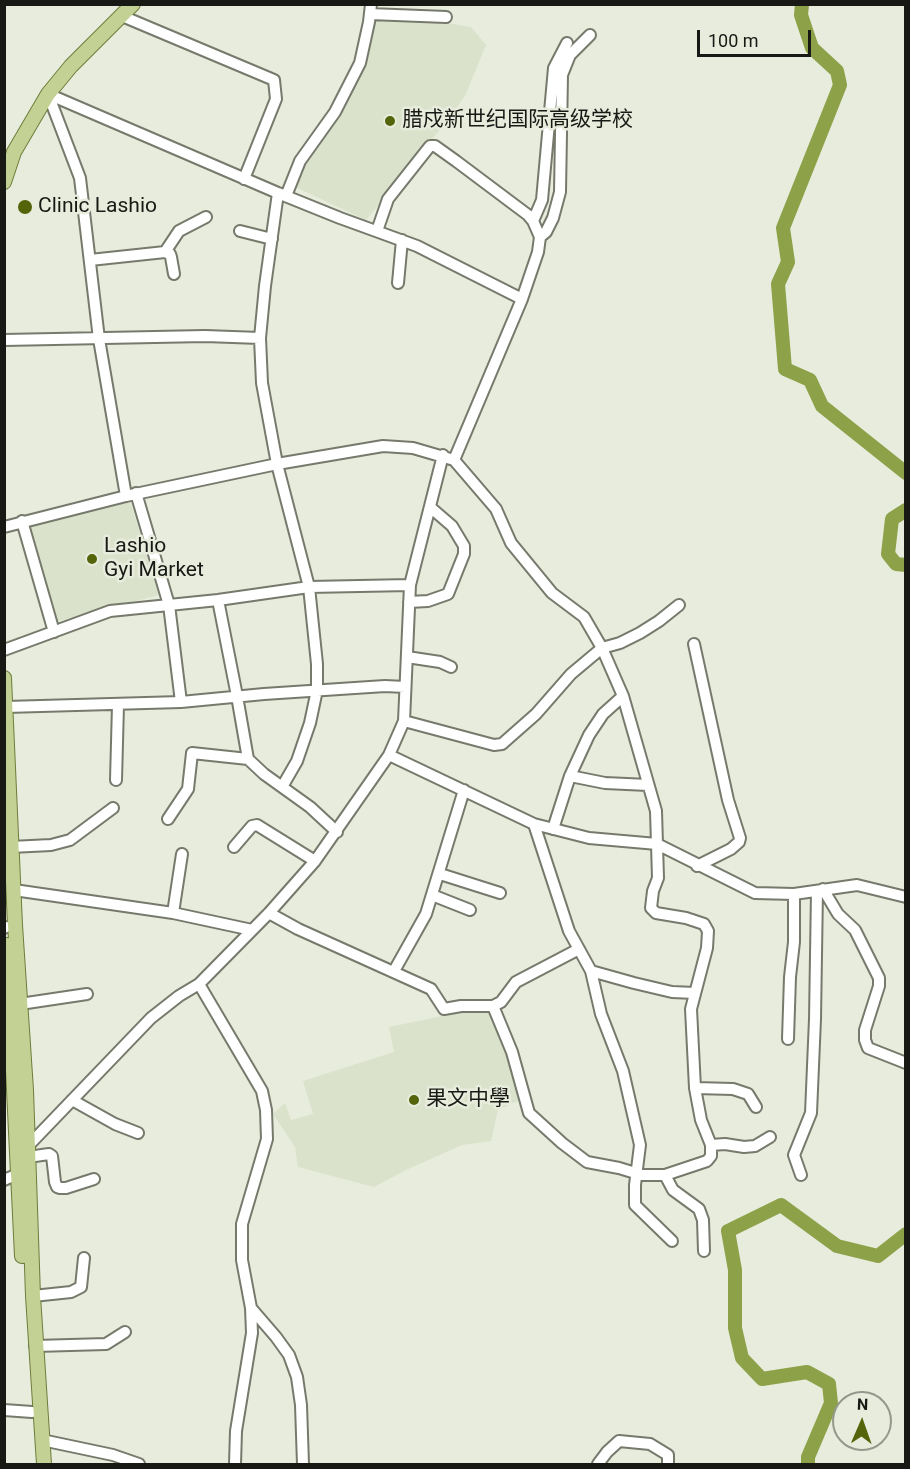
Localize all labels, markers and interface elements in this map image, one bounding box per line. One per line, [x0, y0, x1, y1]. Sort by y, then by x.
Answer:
scale bar [700, 18, 814, 56]
text: 100 m [708, 30, 759, 51]
place label: 腊戍新世纪国际高级学校 [402, 108, 633, 134]
marker: 腊戍新世纪国际高级学校 [383, 114, 397, 128]
place label: Clinic Lashio [38, 194, 157, 220]
marker: Clinic Lashio [16, 198, 34, 216]
place label: Lashio Gyi Market [104, 534, 204, 584]
marker: Lashio Gyi Market [85, 552, 99, 566]
place label: 果文中學 [426, 1087, 510, 1113]
marker: 果文中學 [407, 1093, 421, 1107]
north arrow [832, 1391, 892, 1451]
text: N [857, 1395, 869, 1414]

